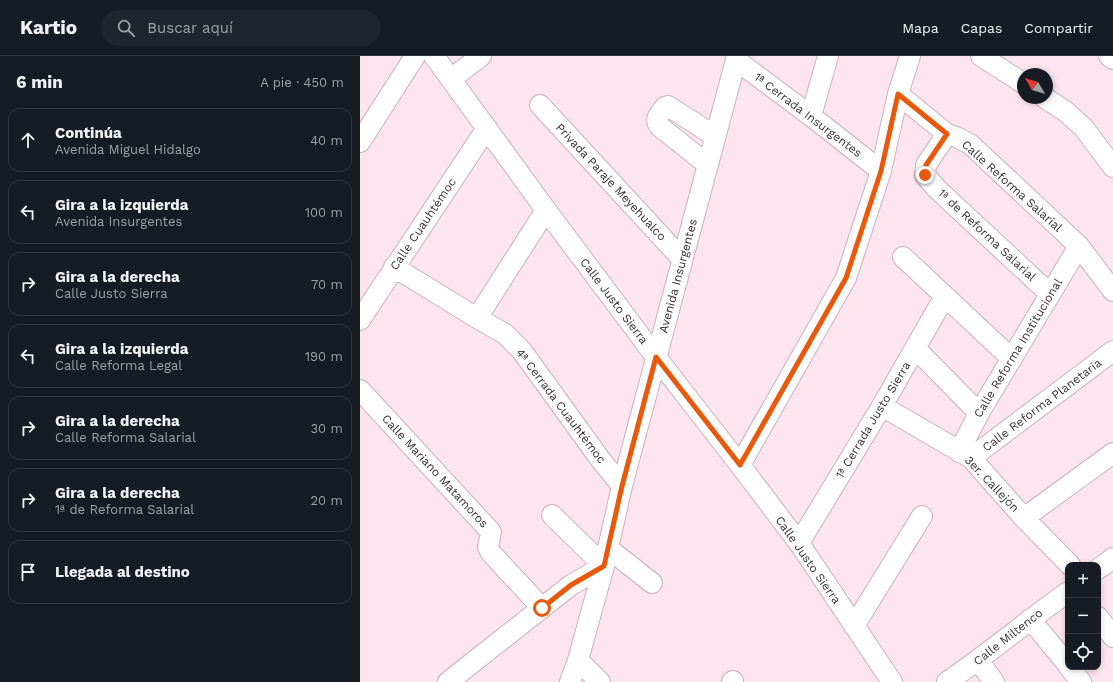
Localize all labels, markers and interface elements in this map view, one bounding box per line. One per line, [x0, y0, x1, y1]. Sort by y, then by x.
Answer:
search box [101, 10, 381, 46]
text: Kartio [20, 16, 77, 39]
icon: search [115, 17, 137, 39]
text: Buscar aquí [147, 19, 233, 37]
text: Mapa [902, 20, 939, 36]
text: Capas [961, 20, 1002, 36]
text: Compartir [1024, 20, 1093, 36]
north arrow [1017, 68, 1053, 104]
street label: 1ª Cerrada Insurgentes [751, 70, 865, 160]
text: 6 min [16, 72, 63, 92]
text: A pie · 450 m [260, 75, 344, 90]
street label: Privada Paraje Meyehualco [553, 120, 669, 244]
text: Continúa [55, 124, 122, 142]
icon: ahead [17, 129, 39, 151]
text: 40 m [310, 133, 343, 148]
street label: Calle Reforma Salarial [959, 137, 1065, 235]
text: Avenida Miguel Hidalgo [55, 142, 201, 157]
route end [916, 166, 934, 184]
street label: Calle Cuauhtémoc [387, 175, 459, 273]
street label: 1ª de Reforma Salarial [935, 186, 1039, 284]
text: Gira a la izquierda [55, 196, 188, 214]
icon: left [17, 201, 39, 223]
text: 100 m [305, 205, 343, 220]
text: Avenida Insurgentes [55, 214, 182, 229]
street label: Avenida Insurgentes [656, 217, 700, 335]
street label: Calle Justo Sierra [577, 255, 651, 347]
text: Gira a la derecha [55, 268, 180, 286]
icon: right [17, 273, 39, 295]
street label: Calle Reforma Institucional [971, 276, 1065, 420]
text: 70 m [311, 277, 343, 292]
text: Calle Justo Sierra [55, 286, 168, 301]
text: Gira a la izquierda [55, 340, 188, 358]
icon: left [17, 345, 39, 367]
street label: 4ª Cerrada Cuauhtémoc [513, 346, 609, 466]
text: 190 m [305, 349, 343, 364]
street label: Calle Reforma Planetaria [980, 356, 1104, 454]
text: Calle Reforma Legal [55, 358, 182, 373]
street label: 1ª Cerrada Justo Sierra [833, 359, 914, 481]
text: Gira a la derecha [55, 412, 180, 430]
street label: Calle Mariano Matamoros [379, 412, 491, 530]
icon: right [17, 417, 39, 439]
text: 30 m [311, 421, 343, 436]
text: Calle Reforma Salarial [55, 430, 196, 445]
street label: 3er. Callejón [962, 453, 1022, 515]
text: Gira a la derecha [55, 484, 180, 502]
icon: right [17, 489, 39, 511]
text: 20 m [311, 493, 343, 508]
text: 1ª de Reforma Salarial [55, 502, 194, 517]
street label: Calle Justo Sierra [772, 513, 844, 607]
icon: arrive [17, 561, 39, 583]
map controls [1065, 562, 1101, 670]
button: + [1065, 562, 1101, 598]
text: Llegada al destino [55, 563, 190, 581]
button: − [1065, 598, 1101, 634]
route start [533, 599, 551, 617]
street label: Calle Miltenco [971, 606, 1045, 668]
button: locate [1065, 634, 1101, 670]

